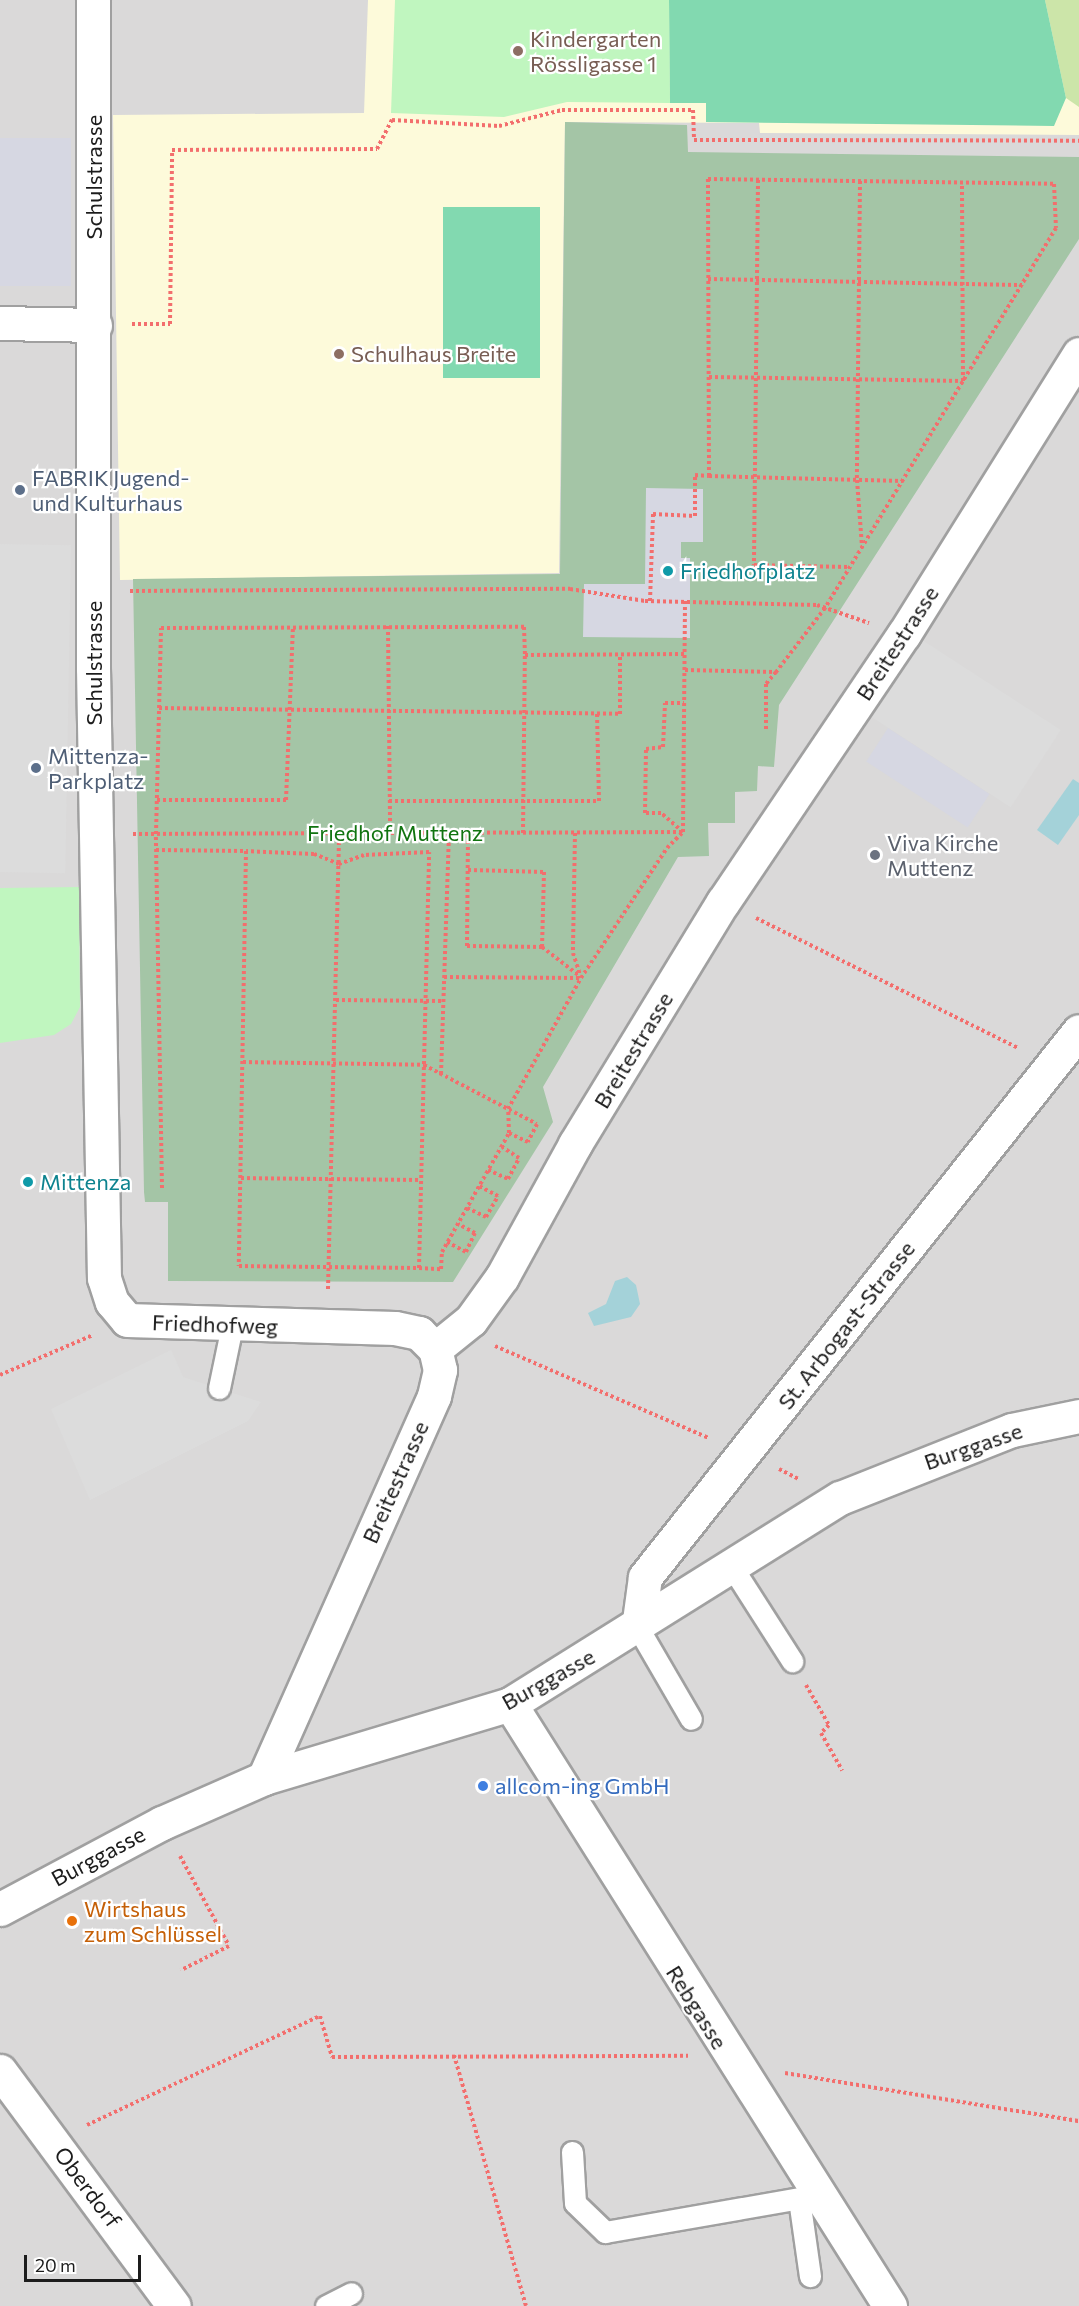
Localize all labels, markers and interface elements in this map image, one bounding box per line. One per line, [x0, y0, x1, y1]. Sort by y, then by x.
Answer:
place label: Kindergarten Rössligasse 1 [530, 25, 661, 76]
marker: Kindergarten Rössligasse 1 [511, 44, 525, 58]
street label: Schulstrasse [81, 115, 107, 239]
place label: Schulhaus Breite [351, 341, 516, 367]
marker: Schulhaus Breite [332, 347, 346, 361]
place label: FABRIK Jugend- und Kulturhaus [32, 464, 190, 516]
marker: FABRIK Jugend- und Kulturhaus [13, 483, 27, 497]
place label: Friedhofplatz [680, 558, 815, 584]
marker: Friedhofplatz [661, 564, 675, 578]
street label: Breitestrasse [850, 581, 944, 705]
street label: Schulstrasse [81, 601, 107, 725]
place label: Mittenza- Parkplatz [48, 742, 149, 794]
marker: Mittenza- Parkplatz [29, 761, 43, 775]
park label: Friedhof Muttenz [307, 820, 483, 846]
place label: Viva Kirche Muttenz [887, 829, 998, 880]
marker: Viva Kirche Muttenz [868, 848, 882, 862]
street label: Breitestrasse [588, 987, 678, 1113]
place label: Mittenza [40, 1169, 131, 1195]
marker: Mittenza [21, 1175, 35, 1189]
street label: St. Arbogast-Strasse [772, 1236, 920, 1414]
street label: Friedhofweg [152, 1309, 278, 1339]
street label: Breitestrasse [356, 1417, 434, 1547]
street label: Burggasse [920, 1417, 1026, 1475]
street label: Burggasse [497, 1643, 599, 1715]
place label: allcom-ing GmbH [495, 1773, 669, 1799]
marker: allcom-ing GmbH [476, 1779, 490, 1793]
street label: Burggasse [47, 1820, 149, 1892]
place label: Wirtshaus zum Schlüssel [84, 1895, 222, 1946]
marker: Wirtshaus zum Schlüssel [65, 1914, 79, 1928]
street label: Rebgasse [661, 1960, 733, 2054]
street label: Oberdorf [49, 2141, 127, 2233]
scale bar [27, 2243, 144, 2281]
text: 20 m [35, 2254, 76, 2276]

